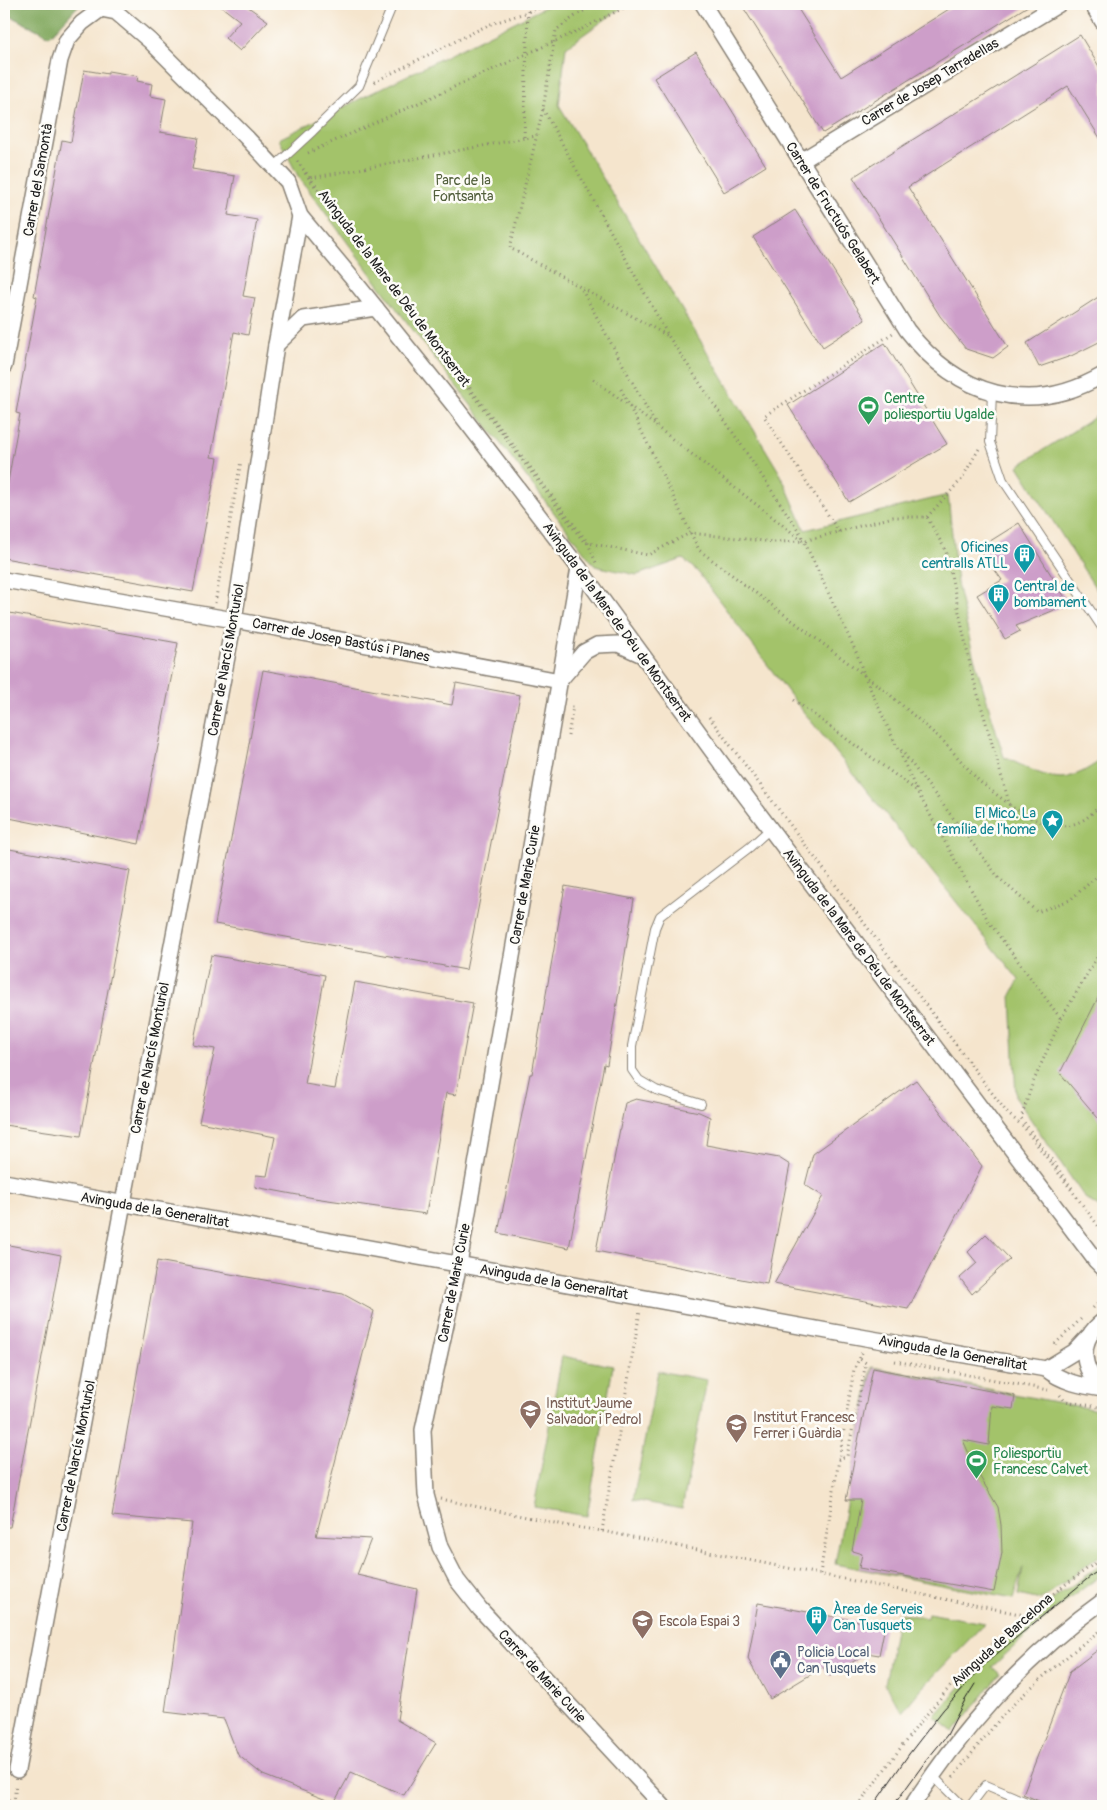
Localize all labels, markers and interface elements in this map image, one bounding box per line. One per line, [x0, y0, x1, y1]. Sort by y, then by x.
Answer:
street label: Carrer de Josep Tarradellas [858, 34, 1002, 130]
street label: Carrer del Samontà [20, 122, 56, 238]
street label: Carrer de Fructuós Gelabert [782, 139, 884, 288]
park label: Parc de la Fontsanta [433, 172, 493, 205]
street label: Avinguda de la Mare de Déu de Montserrat [314, 186, 474, 390]
place label: Centre poliesportiu Ugalde [884, 390, 995, 423]
sports icon: Centre poliesportiu Ugalde [856, 394, 880, 425]
street label: Avinguda de la Mare de Déu de Montserrat [539, 519, 695, 725]
place label: Oficines centralls ATLL [922, 539, 1009, 572]
building icon: Oficines centralls ATLL [1012, 543, 1036, 574]
place label: Central de bombament [1014, 578, 1087, 611]
building icon: Central de bombament [986, 582, 1010, 613]
street label: Carrer de Narcís Monturiol [204, 583, 248, 737]
street label: Carrer de Josep Bastús i Planes [251, 614, 432, 666]
place label: El Mico. La família de l'home [937, 805, 1036, 838]
place icon: El Mico. La família de l'home [1040, 809, 1064, 840]
street label: Carrer de Marie Curie [506, 824, 544, 946]
street label: Avinguda de la Mare de Déu de Montserrat [779, 845, 939, 1049]
street label: Carrer de Narcís Monturiol [127, 981, 173, 1135]
street label: Avinguda de la Generalitat [79, 1189, 231, 1232]
street label: Carrer de Marie Curie [434, 1222, 474, 1344]
street label: Avinguda de la Generalitat [478, 1261, 630, 1304]
street label: Avinguda de la Generalitat [877, 1332, 1029, 1375]
street label: Carrer de Narcís Monturiol [53, 1379, 99, 1533]
place label: Institut Jaume Salvador i Pedrol [546, 1395, 642, 1428]
school or university icon: Institut Jaume Salvador i Pedrol [518, 1399, 542, 1430]
place label: Institut Francesc Ferrer i Guàrdia [753, 1409, 855, 1442]
school or university icon: Institut Francesc Ferrer i Guàrdia [725, 1413, 749, 1444]
place label: Poliesportiu Francesc Calvet [993, 1445, 1089, 1478]
sports icon: Poliesportiu Francesc Calvet [965, 1449, 989, 1480]
street label: Avinguda de Barcelona [948, 1590, 1056, 1690]
place label: Àrea de Serveis Can Tusquets [833, 1600, 923, 1634]
building icon: Àrea de Serveis Can Tusquets [805, 1605, 829, 1636]
school or university icon: Escola Espai 3 [631, 1609, 655, 1640]
place label: Escola Espai 3 [659, 1613, 740, 1630]
street label: Carrer de Marie Curie [495, 1626, 589, 1726]
place label: Policia Local Can Tusquets [797, 1644, 876, 1677]
public building icon: Policia Local Can Tusquets [769, 1648, 793, 1679]

